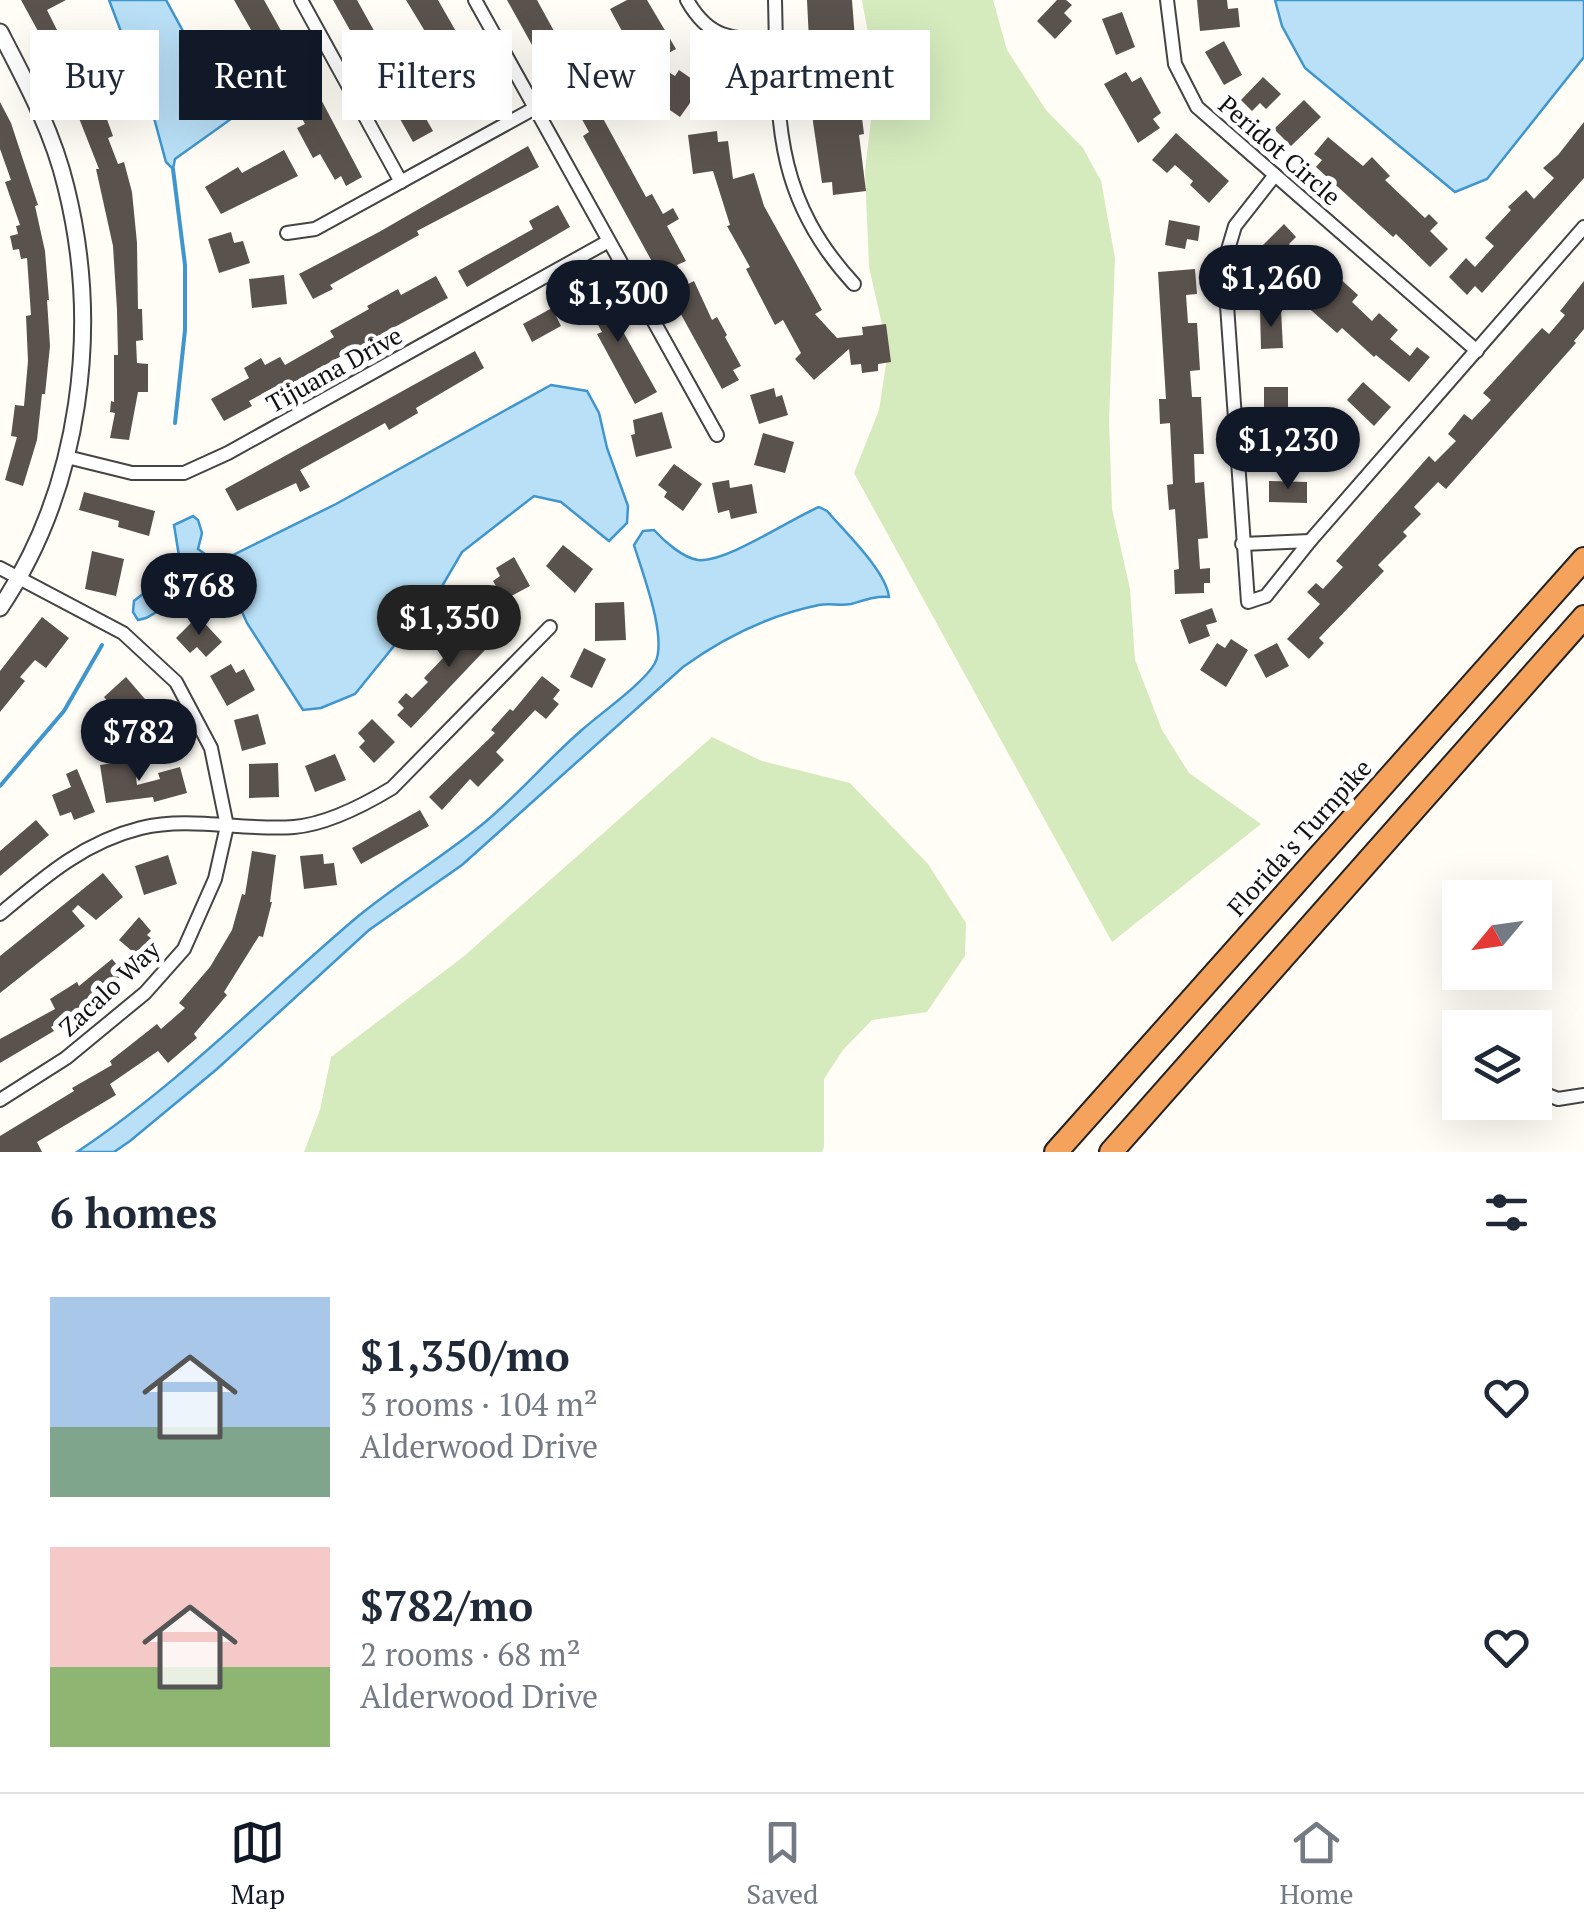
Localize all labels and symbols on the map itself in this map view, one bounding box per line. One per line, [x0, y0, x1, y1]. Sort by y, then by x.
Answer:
street label: Peridot Circle [1212, 88, 1348, 212]
pin: $1,260 [1190, 245, 1352, 330]
pin: $1,300 [537, 260, 699, 345]
street label: Tijuana Drive [260, 318, 408, 420]
pin: $1,230 [1207, 407, 1369, 492]
pin: $768 [140, 553, 258, 638]
pin: $1,350 [368, 585, 530, 670]
pin: $782 [80, 699, 198, 784]
street label: Florida's Turnpike [1220, 751, 1378, 923]
north arrow [1442, 880, 1552, 990]
street label: Zacalo Way [51, 933, 167, 1043]

